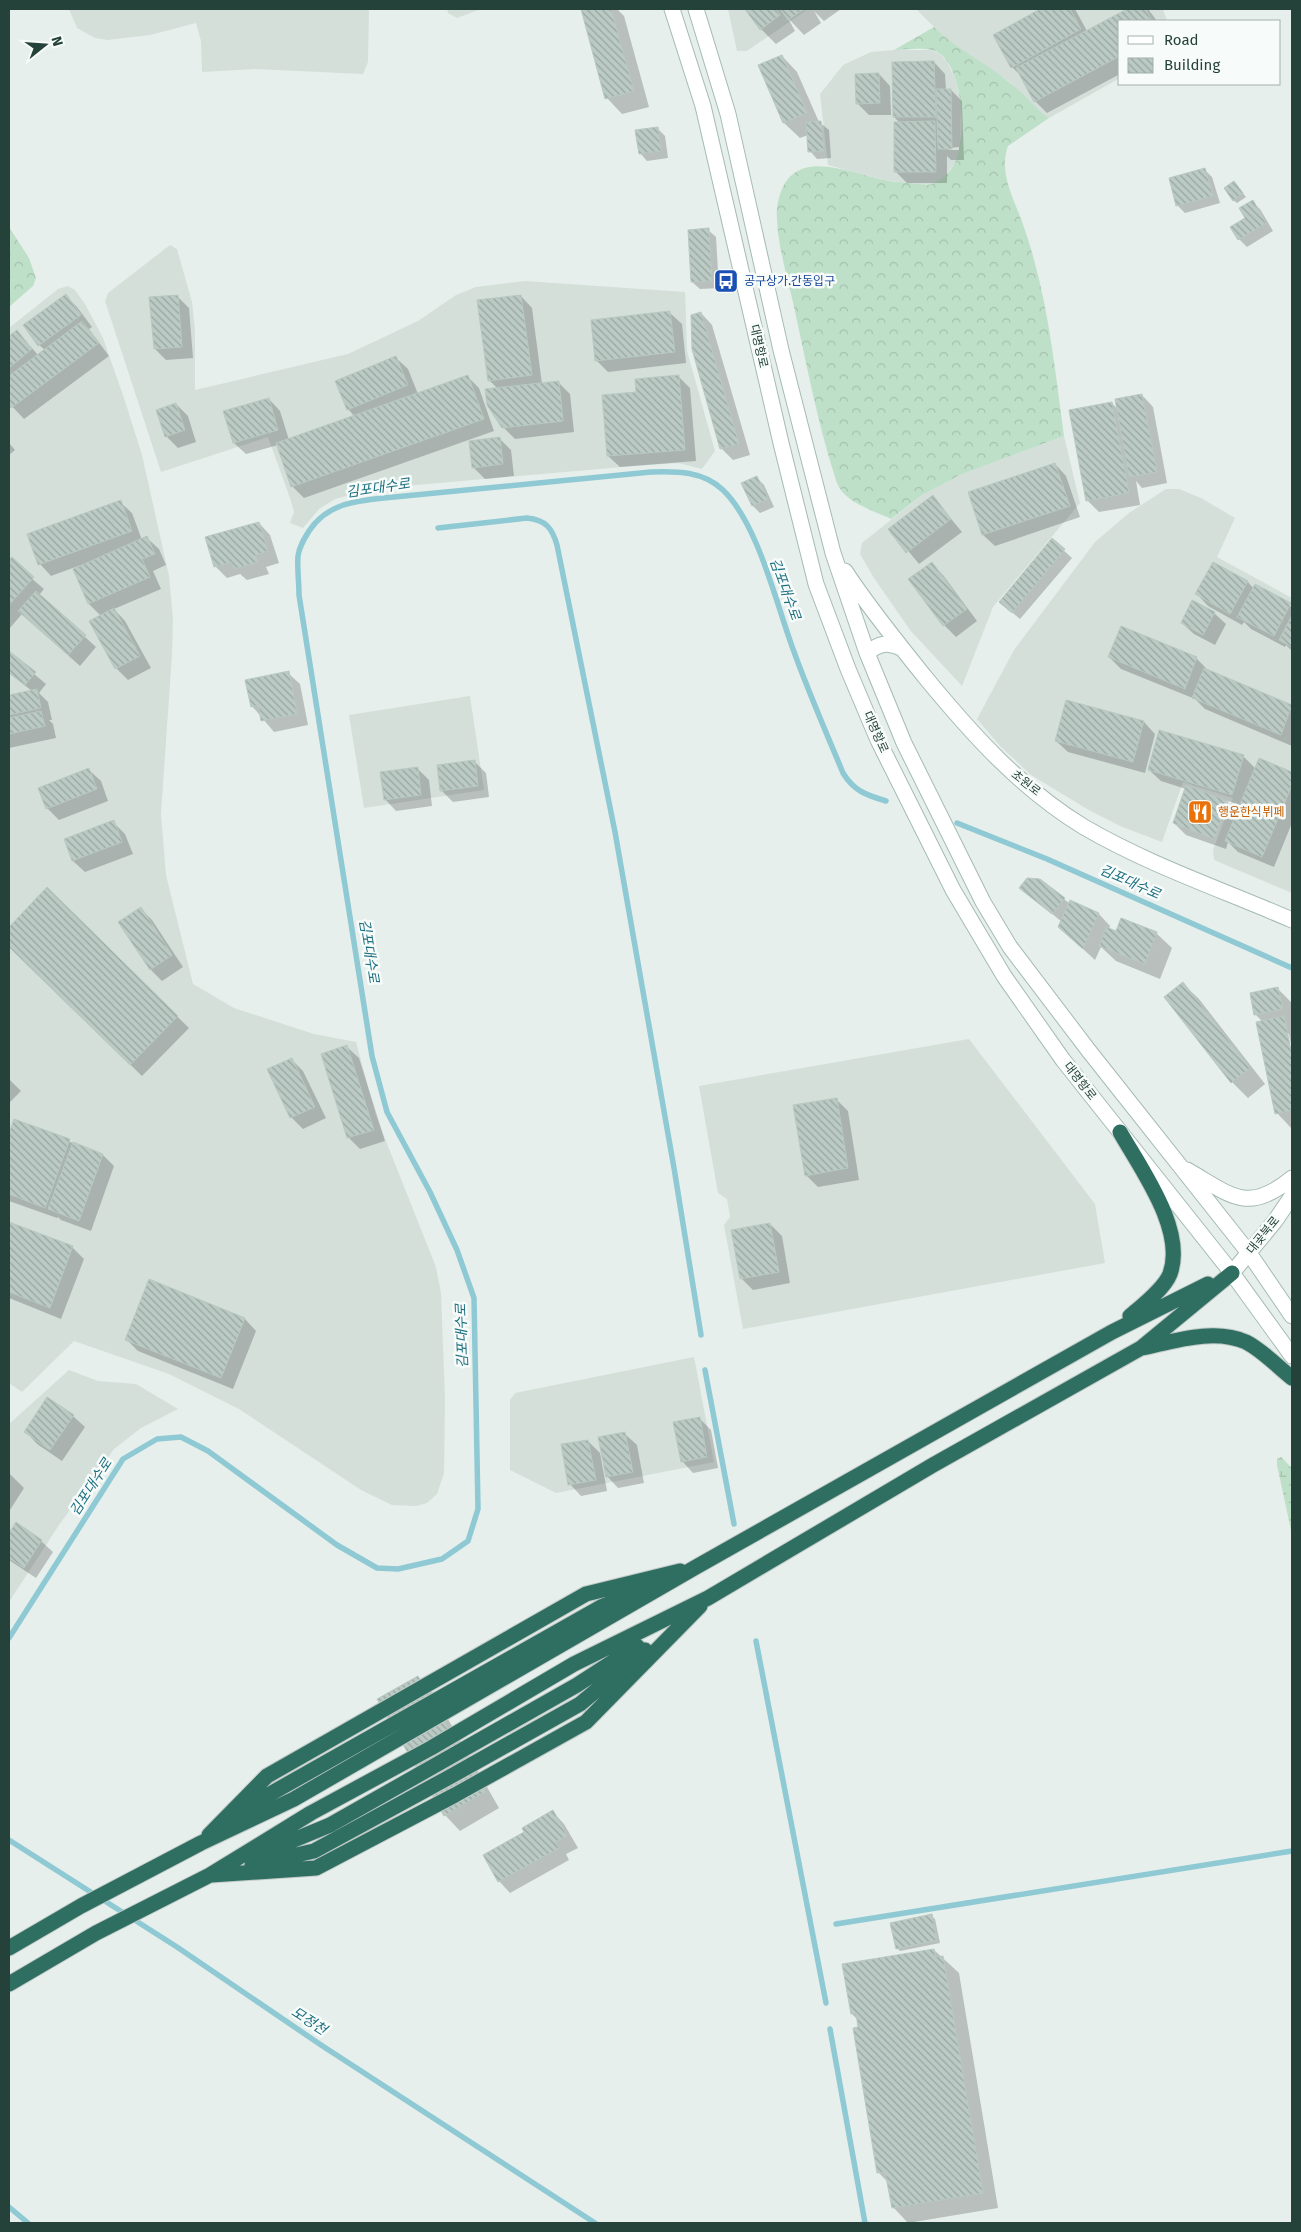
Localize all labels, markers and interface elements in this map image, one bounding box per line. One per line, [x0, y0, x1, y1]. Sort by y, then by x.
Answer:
north arrow [20, 20, 70, 70]
legend [1118, 20, 1281, 85]
text: Road [1164, 31, 1199, 49]
text: N [47, 34, 66, 48]
text: Building [1164, 56, 1220, 74]
bus stop icon: 공구상가.간동입구 [713, 268, 739, 294]
place label: 공구상가.간동입구 [744, 274, 835, 288]
street label: 대명항로 [747, 323, 771, 369]
water label: 김포대수로 [345, 475, 412, 501]
water label: 김포대수로 [766, 556, 804, 623]
street label: 대명항로 [861, 709, 891, 755]
street label: 초원로 [1009, 767, 1043, 799]
restaurant icon: 행운한식뷔페 [1187, 799, 1213, 825]
place label: 행운한식뷔페 [1218, 805, 1284, 819]
water label: 김포대수로 [1097, 861, 1164, 903]
water label: 김포대수로 [356, 918, 383, 985]
street label: 대명항로 [1061, 1059, 1099, 1103]
street label: 대곶북로 [1244, 1213, 1282, 1257]
water label: 김포대수로 [452, 1302, 472, 1368]
water label: 김포대수로 [66, 1454, 116, 1519]
water label: 모정천 [288, 2003, 331, 2039]

